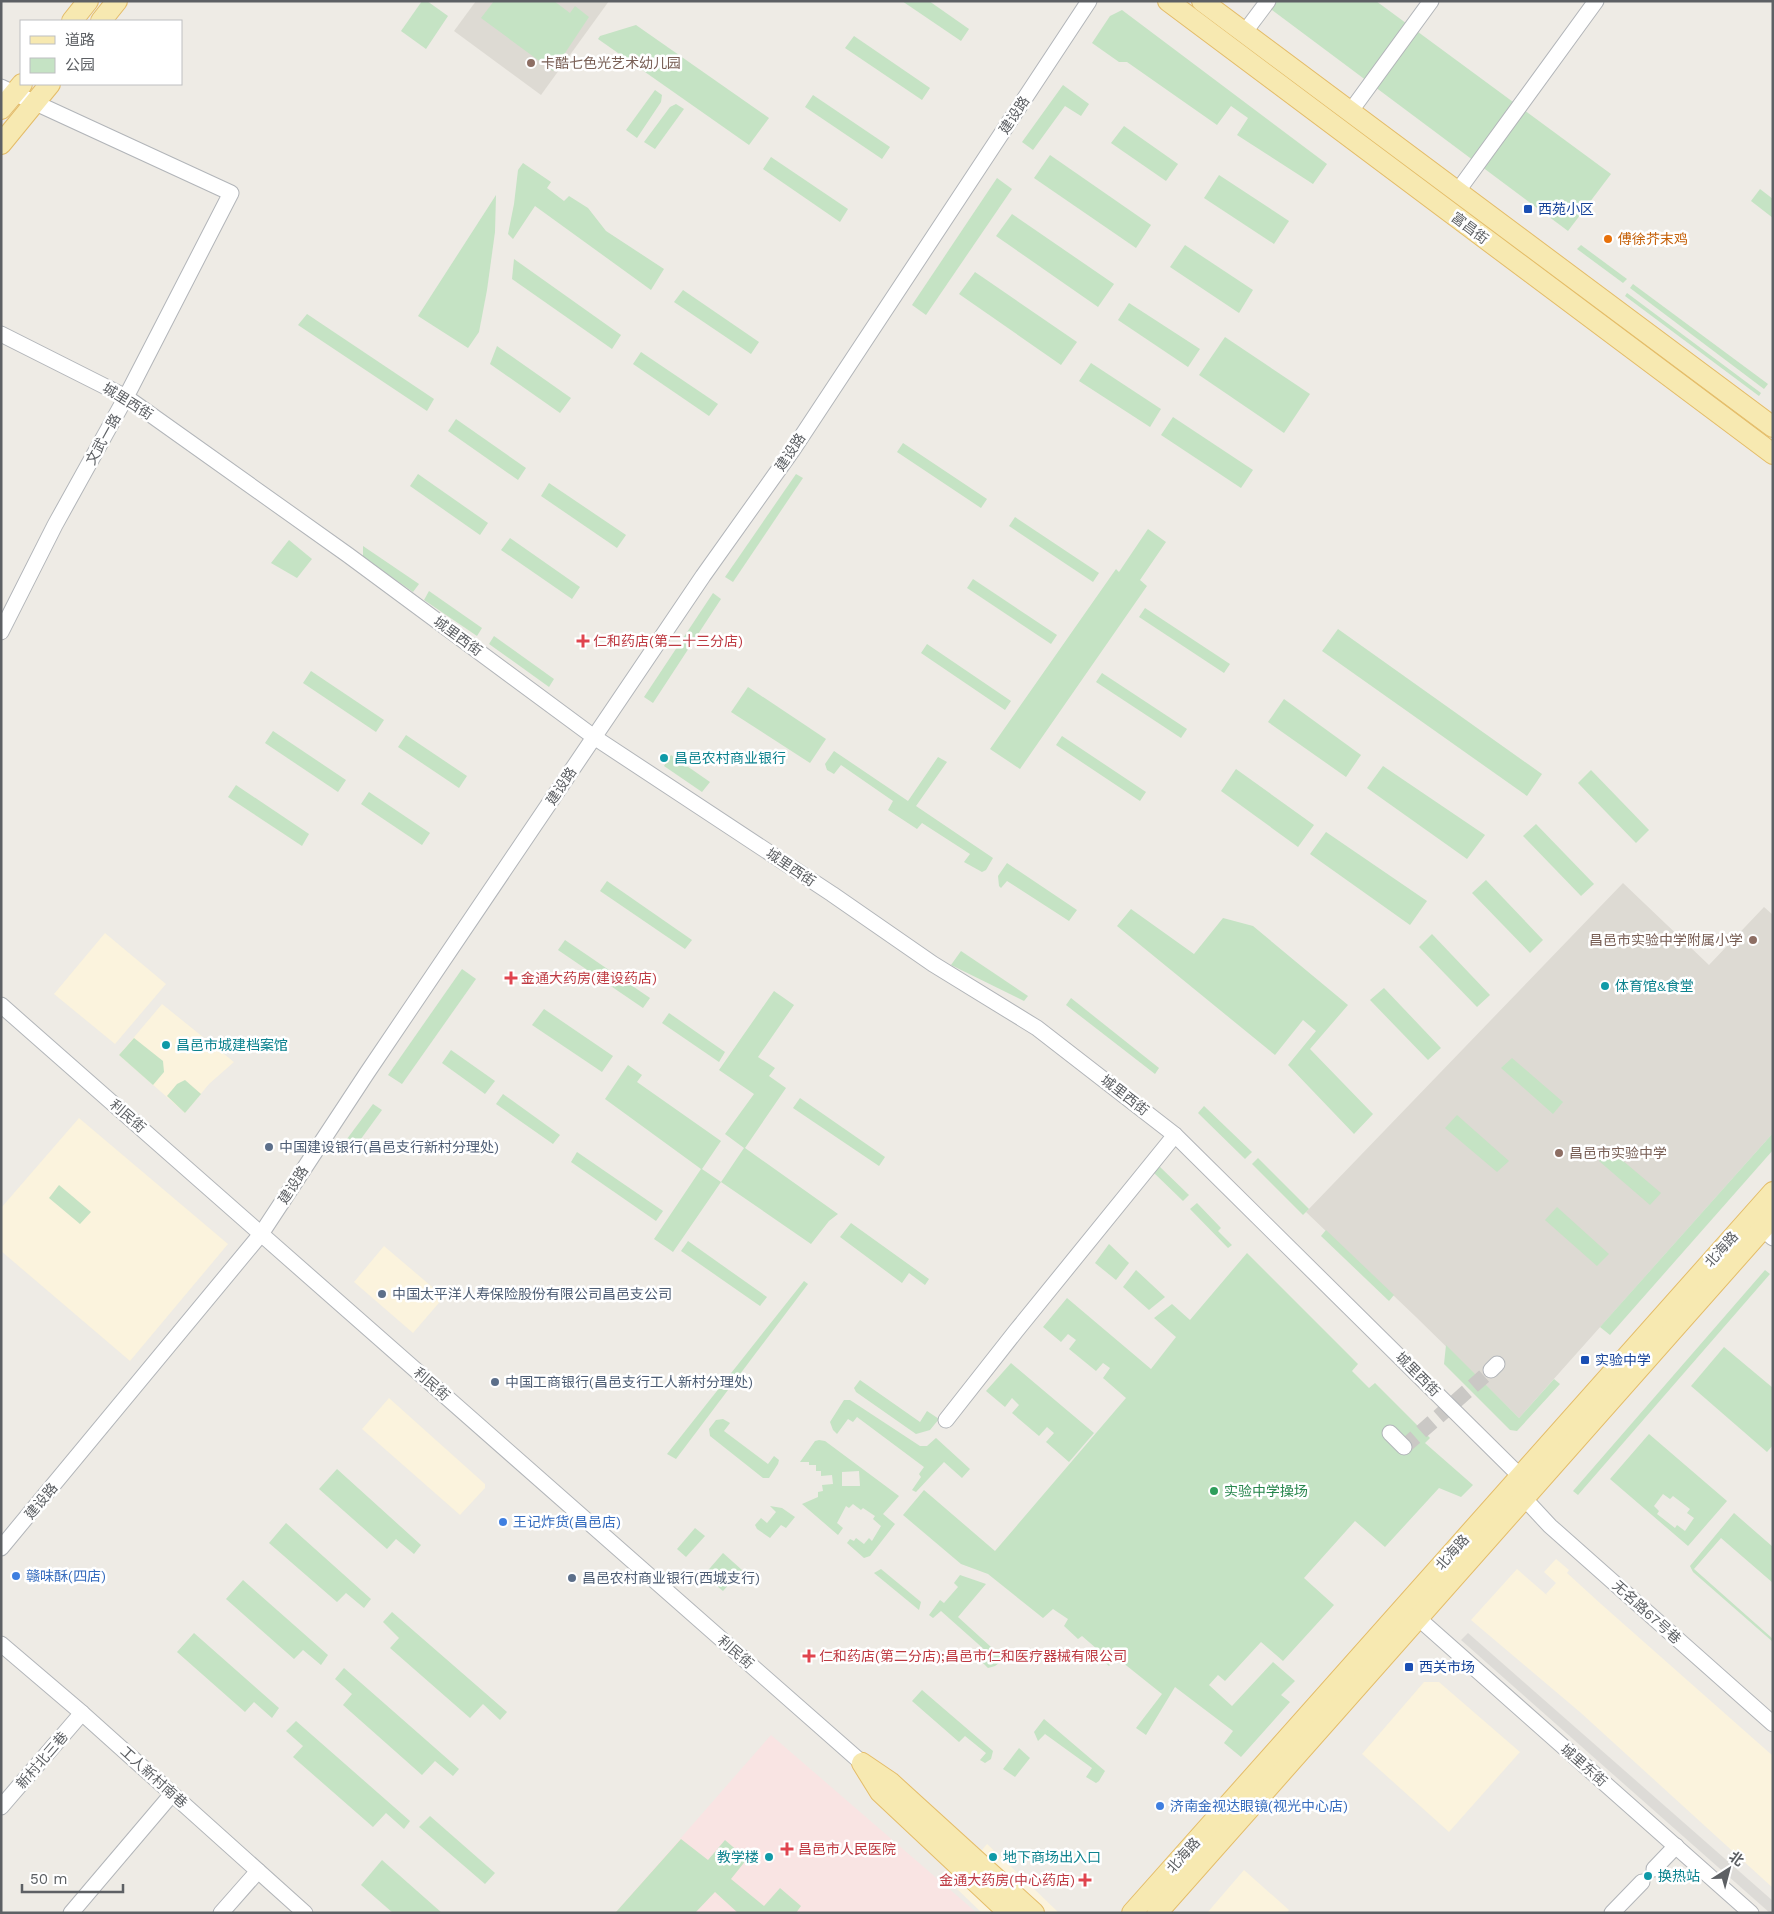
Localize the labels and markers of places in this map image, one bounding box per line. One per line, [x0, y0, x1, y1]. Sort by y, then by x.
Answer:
place label: 卡酷七色光艺术幼儿园 [541, 55, 681, 71]
marker: 卡酷七色光艺术幼儿园 [525, 57, 537, 69]
place label: 西苑小区 [1538, 201, 1594, 217]
marker: 西苑小区 [1522, 203, 1534, 215]
place label: 傅徐芥末鸡 [1618, 231, 1688, 247]
marker: 傅徐芥末鸡 [1602, 233, 1614, 245]
place label: 仁和药店(第二十三分店) [593, 633, 743, 649]
marker: 仁和药店(第二十三分店) [577, 635, 589, 647]
place label: 昌邑农村商业银行 [674, 750, 786, 766]
marker: 昌邑农村商业银行 [658, 752, 670, 764]
place label: 昌邑市实验中学附属小学 [1589, 932, 1743, 948]
marker: 昌邑市实验中学附属小学 [1747, 934, 1759, 946]
place label: 金通大药房(建设药店) [521, 970, 657, 986]
marker: 金通大药房(建设药店) [505, 972, 517, 984]
place label: 体育馆&食堂 [1615, 978, 1694, 994]
marker: 体育馆&食堂 [1599, 980, 1611, 992]
place label: 昌邑市城建档案馆 [176, 1037, 288, 1053]
marker: 昌邑市城建档案馆 [160, 1039, 172, 1051]
place label: 中国建设银行(昌邑支行新村分理处) [279, 1139, 499, 1155]
marker: 中国建设银行(昌邑支行新村分理处) [263, 1141, 275, 1153]
place label: 昌邑市实验中学 [1569, 1145, 1667, 1161]
marker: 昌邑市实验中学 [1553, 1147, 1565, 1159]
place label: 中国太平洋人寿保险股份有限公司昌邑支公司 [392, 1286, 672, 1302]
marker: 中国太平洋人寿保险股份有限公司昌邑支公司 [376, 1288, 388, 1300]
place label: 实验中学 [1595, 1352, 1651, 1368]
marker: 实验中学 [1579, 1354, 1591, 1366]
place label: 中国工商银行(昌邑支行工人新村分理处) [505, 1374, 753, 1390]
marker: 中国工商银行(昌邑支行工人新村分理处) [489, 1376, 501, 1388]
place label: 实验中学操场 [1224, 1483, 1308, 1499]
marker: 实验中学操场 [1208, 1485, 1220, 1497]
place label: 王记炸货(昌邑店) [513, 1514, 621, 1530]
marker: 王记炸货(昌邑店) [497, 1516, 509, 1528]
place label: 赣味酥(四店) [26, 1568, 106, 1584]
marker: 赣味酥(四店) [10, 1570, 22, 1582]
place label: 昌邑农村商业银行(西城支行) [582, 1570, 760, 1586]
marker: 昌邑农村商业银行(西城支行) [566, 1572, 578, 1584]
place label: 仁和药店(第二分店);昌邑市仁和医疗器械有限公司 [819, 1648, 1127, 1664]
marker: 仁和药店(第二分店);昌邑市仁和医疗器械有限公司 [803, 1650, 815, 1662]
place label: 西关市场 [1419, 1659, 1475, 1675]
marker: 西关市场 [1403, 1661, 1415, 1673]
place label: 济南金视达眼镜(视光中心店) [1170, 1798, 1348, 1814]
marker: 济南金视达眼镜(视光中心店) [1154, 1800, 1166, 1812]
place label: 昌邑市人民医院 [798, 1841, 896, 1857]
marker: 昌邑市人民医院 [780, 1842, 794, 1856]
place label: 教学楼 [717, 1849, 759, 1865]
place label: 地下商场出入口 [1003, 1849, 1101, 1865]
marker: 教学楼 [763, 1851, 775, 1863]
marker: 地下商场出入口 [987, 1851, 999, 1863]
place label: 换热站 [1658, 1868, 1700, 1884]
marker: 换热站 [1642, 1870, 1654, 1882]
place label: 金通大药房(中心药店) [939, 1872, 1075, 1888]
marker: 金通大药房(中心药店) [1079, 1874, 1091, 1886]

